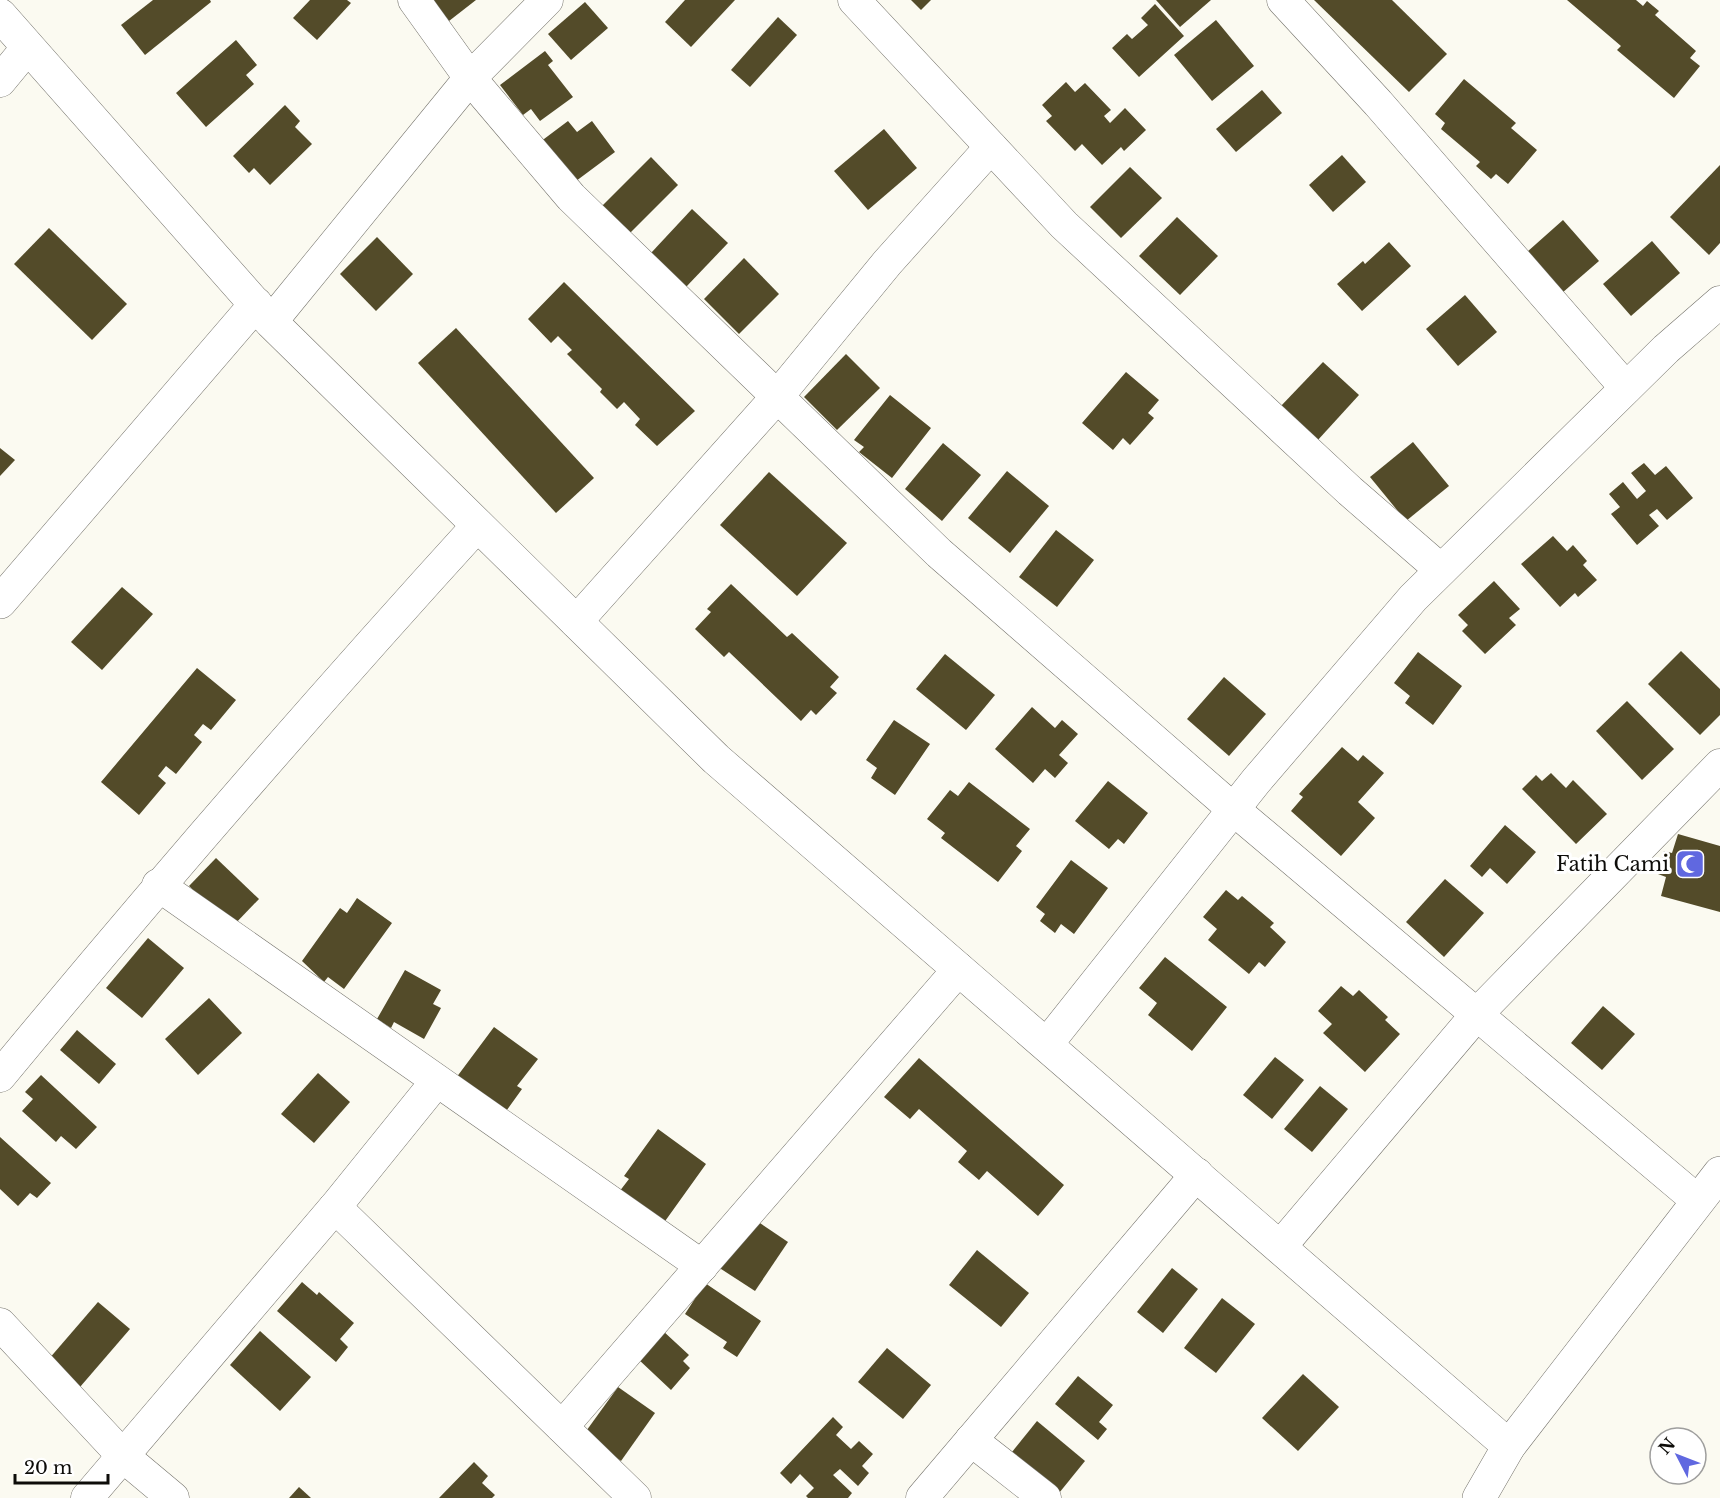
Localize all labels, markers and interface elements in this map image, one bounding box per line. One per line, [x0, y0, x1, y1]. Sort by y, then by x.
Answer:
mosque icon: Fatih Cami [1674, 848, 1706, 880]
place label: Fatih Cami [1556, 852, 1669, 876]
north arrow [1648, 1426, 1708, 1486]
text: N [1654, 1434, 1679, 1458]
scale bar [15, 1447, 108, 1485]
text: 20 m [24, 1457, 72, 1479]

